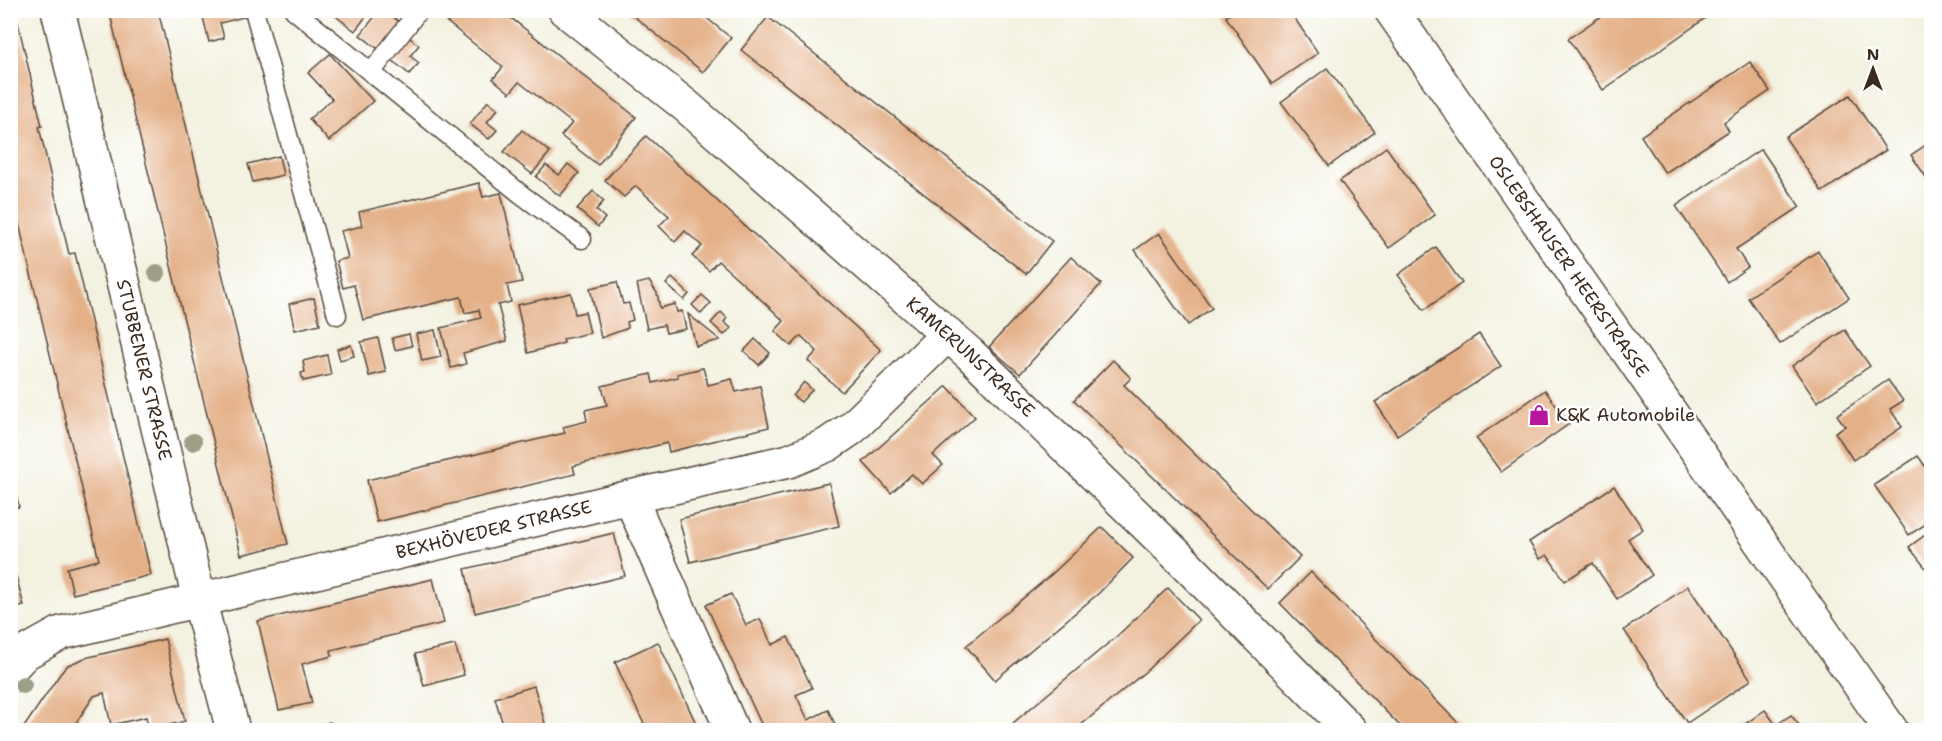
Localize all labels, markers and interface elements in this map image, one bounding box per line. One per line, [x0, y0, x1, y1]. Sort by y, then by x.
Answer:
north arrow [1843, 39, 1903, 99]
text: N [1867, 44, 1879, 65]
street label: OSLEBSHAUSER HEERSTRASSE [1483, 150, 1654, 382]
street label: STUBBENER STRASSE [111, 277, 177, 463]
street label: KAMERUNSTRASSE [901, 292, 1040, 423]
shop icon: K&K Automobile [1527, 403, 1551, 427]
place label: K&K Automobile [1556, 403, 1695, 427]
street label: BEXHÖVEDER STRASSE [393, 495, 594, 565]

